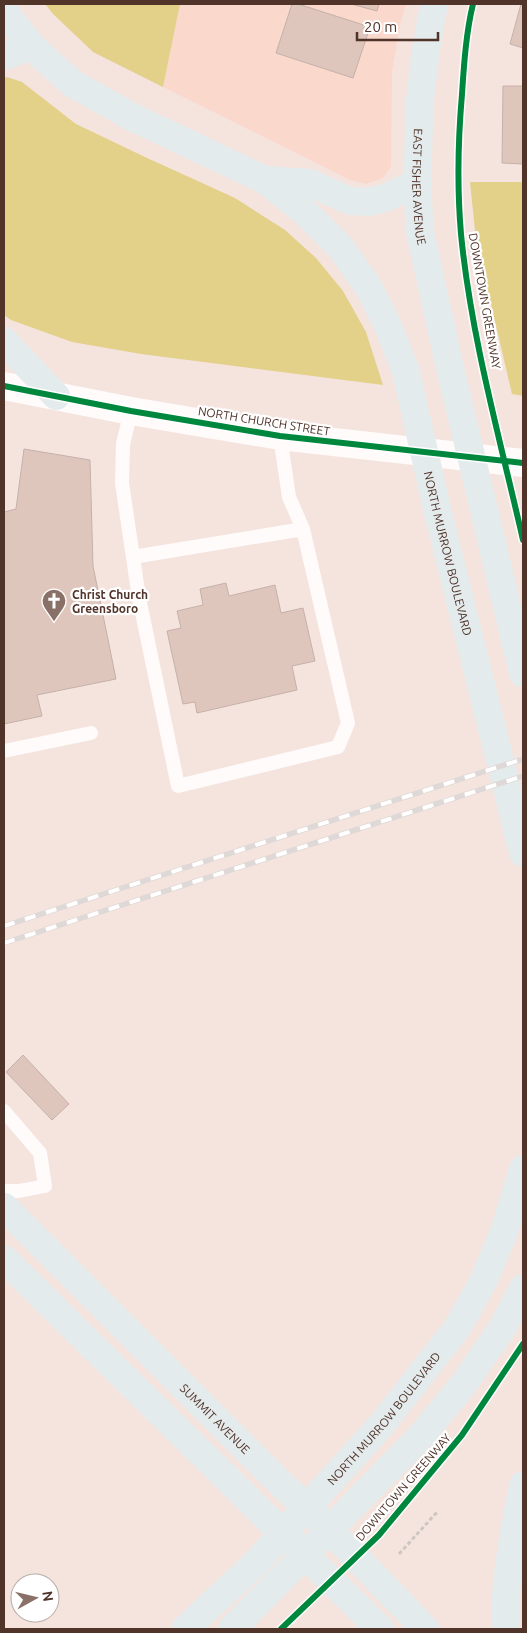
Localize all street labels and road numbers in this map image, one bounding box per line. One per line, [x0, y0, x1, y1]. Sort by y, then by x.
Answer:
street label: EAST FISHER AVENUE [410, 128, 429, 247]
street label: DOWNTOWN GREENWAY [467, 232, 503, 370]
street label: NORTH CHURCH STREET [197, 404, 331, 438]
street label: NORTH MURROW BOULEVARD [422, 470, 475, 637]
street label: NORTH MURROW BOULEVARD [324, 1349, 442, 1487]
street label: SUMMIT AVENUE [178, 1381, 253, 1456]
street label: DOWNTOWN GREENWAY [353, 1431, 453, 1543]

